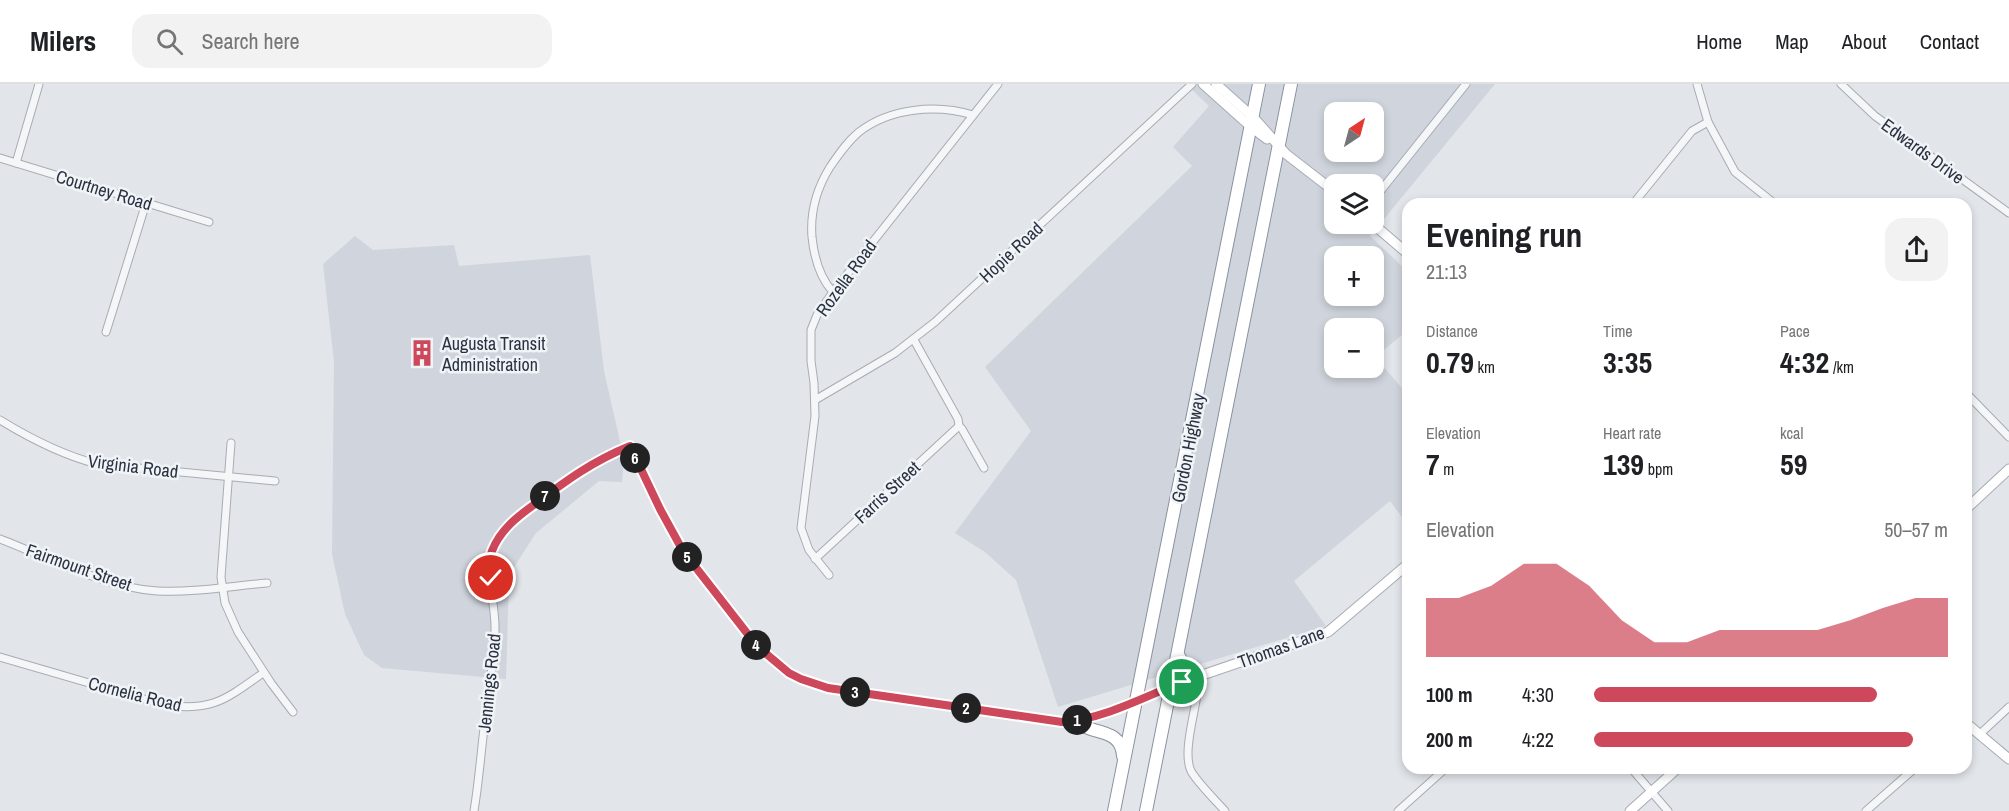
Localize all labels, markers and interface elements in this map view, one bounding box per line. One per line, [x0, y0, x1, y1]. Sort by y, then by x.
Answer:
search box [132, 14, 552, 68]
text: Milers [30, 22, 96, 60]
icon: search [153, 25, 186, 58]
text: Search here [201, 26, 300, 56]
text: Home [1696, 27, 1742, 56]
text: Map [1775, 27, 1809, 56]
text: About [1842, 27, 1887, 56]
text: Contact [1920, 27, 1979, 56]
north arrow [1324, 102, 1384, 162]
map controls [1324, 102, 1384, 378]
street label: Edwards Drive [1876, 112, 1970, 190]
street label: Courtney Road [53, 164, 155, 216]
button: layers [1324, 174, 1384, 234]
text: Evening run [1426, 213, 1582, 257]
street label: Hopie Road [974, 216, 1048, 288]
button: share [1885, 218, 1948, 281]
street label: Rozella Road [810, 235, 882, 321]
button: + [1324, 246, 1384, 306]
text: 21:13 [1426, 258, 1467, 285]
button: − [1324, 318, 1384, 378]
text: Distance [1426, 320, 1478, 342]
text: Time [1603, 320, 1633, 342]
text: Pace [1780, 320, 1810, 342]
place label: Augusta Transit Administration [441, 331, 545, 377]
building icon: Augusta Transit Administration [407, 338, 437, 368]
text: 0.79 [1426, 342, 1474, 382]
text: 3:35 [1603, 342, 1652, 382]
text: 4:32 [1780, 342, 1829, 382]
text: km [1474, 356, 1495, 378]
text: /km [1829, 356, 1854, 378]
street label: Gordon Highway [1165, 391, 1211, 505]
text: Elevation [1426, 422, 1481, 444]
text: Heart rate [1603, 422, 1661, 444]
text: kcal [1780, 422, 1803, 444]
pin: 6 [620, 443, 650, 473]
text: 7 [1426, 444, 1440, 484]
text: 139 [1603, 444, 1644, 484]
text: 59 [1780, 444, 1807, 484]
text: 6 [631, 447, 639, 469]
street label: Virginia Road [86, 448, 180, 484]
street label: Farris Street [849, 455, 925, 529]
text: m [1440, 458, 1454, 480]
text: bpm [1644, 458, 1673, 480]
pin: 7 [530, 481, 560, 511]
text: 7 [541, 485, 549, 507]
text: Elevation [1426, 516, 1494, 543]
text: 50–57 m [1884, 516, 1948, 543]
street label: Fairmount Street [23, 537, 135, 597]
pin: 5 [672, 542, 702, 572]
text: 5 [683, 546, 691, 568]
pin [465, 552, 516, 603]
icon: check [474, 561, 507, 594]
street label: Thomas Lane [1234, 620, 1328, 674]
pin: 4 [741, 630, 771, 660]
street label: Jennings Road [471, 632, 507, 734]
text: 4 [752, 634, 760, 656]
pin [1156, 656, 1207, 707]
icon: arrive [1165, 665, 1198, 698]
street label: Cornelia Road [86, 670, 184, 718]
pin: 3 [840, 677, 870, 707]
text: 3 [851, 681, 859, 703]
text: 100 m [1426, 681, 1473, 708]
text: 4:30 [1522, 681, 1554, 708]
pin: 2 [951, 693, 981, 723]
text: 2 [962, 697, 970, 719]
pin: 1 [1062, 705, 1092, 735]
text: 1 [1073, 709, 1081, 731]
text: 200 m [1426, 726, 1473, 753]
text: 4:22 [1522, 726, 1554, 753]

